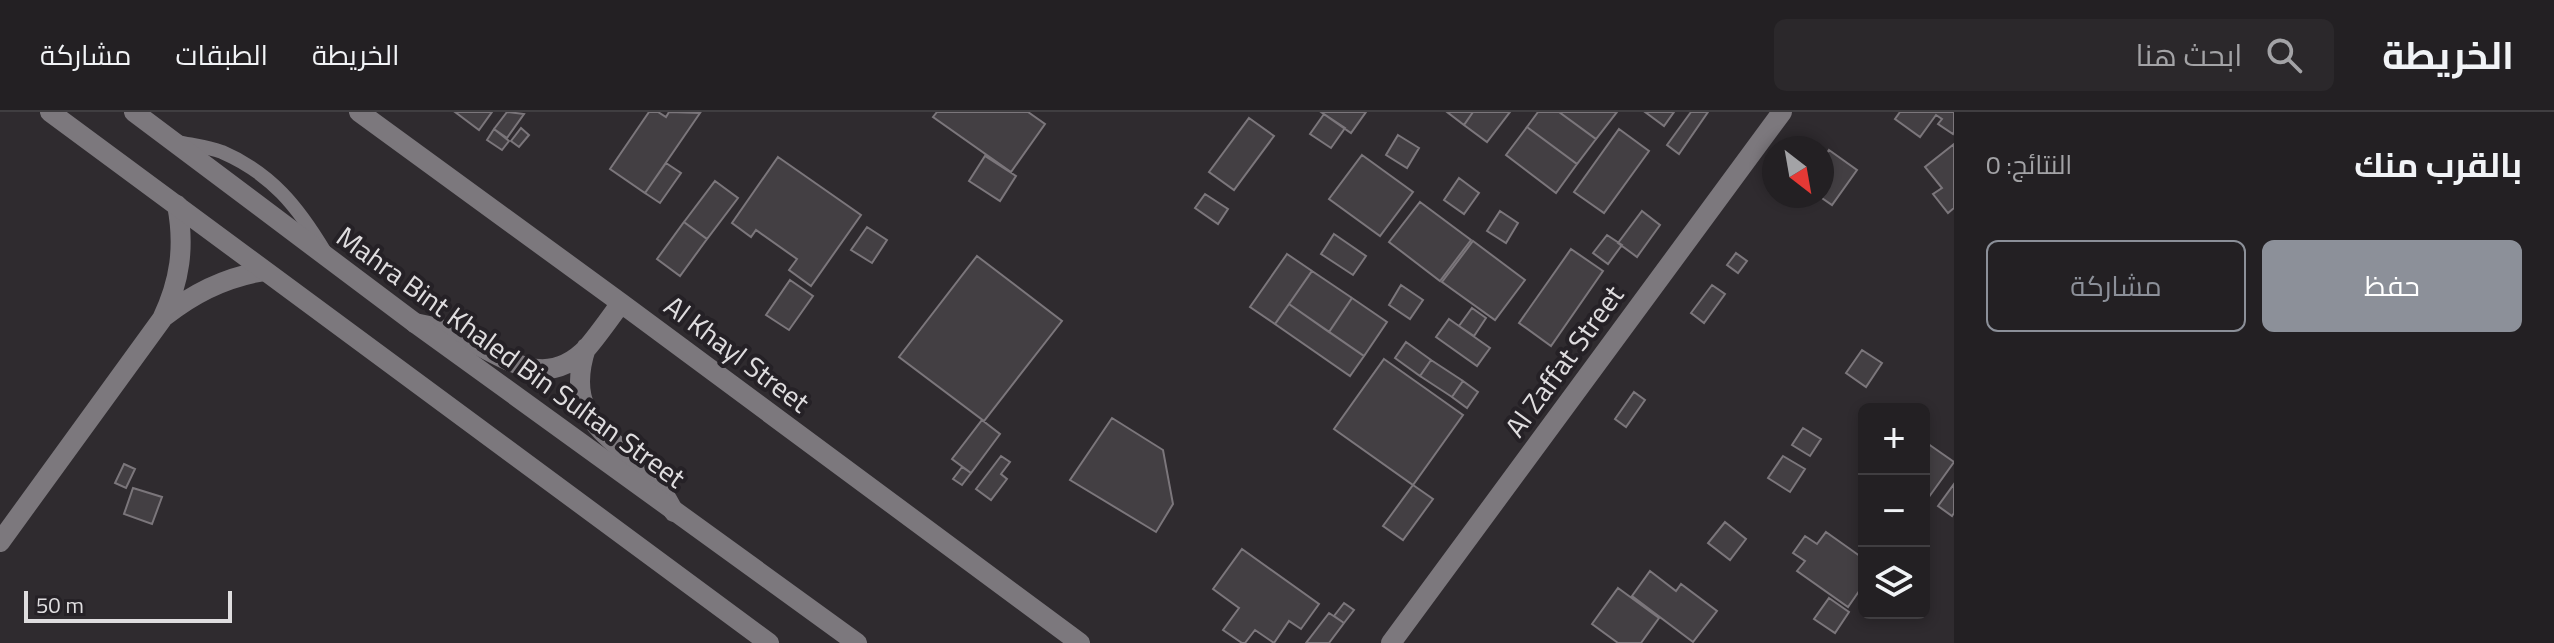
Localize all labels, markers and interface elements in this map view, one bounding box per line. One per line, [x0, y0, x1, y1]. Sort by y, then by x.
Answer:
search box [1774, 19, 2334, 91]
text: الخريطة [2382, 19, 2514, 91]
text: ابحث هنا [2135, 27, 2242, 83]
text: مشاركة [40, 29, 131, 81]
text: الطبقات [175, 29, 268, 81]
text: الخريطة [312, 29, 399, 81]
icon: search [2262, 33, 2306, 77]
text: بالقرب منك [2354, 133, 2522, 196]
north arrow [1762, 136, 1834, 208]
text: النتائج: 0 [1986, 140, 2072, 189]
street label: Mahra Bint Khaled Bin Sultan Street [325, 212, 697, 502]
button: مشاركة [1986, 240, 2246, 332]
button: حفظ [2262, 240, 2522, 332]
street label: Al Zaffat Street [1490, 273, 1638, 449]
street label: Al Khayl Street [652, 281, 822, 427]
map controls [1858, 403, 1930, 619]
button: + [1858, 403, 1930, 475]
button: − [1858, 475, 1930, 547]
button: layers [1858, 547, 1930, 619]
text: 50 m [36, 584, 84, 626]
scale bar [24, 587, 232, 623]

